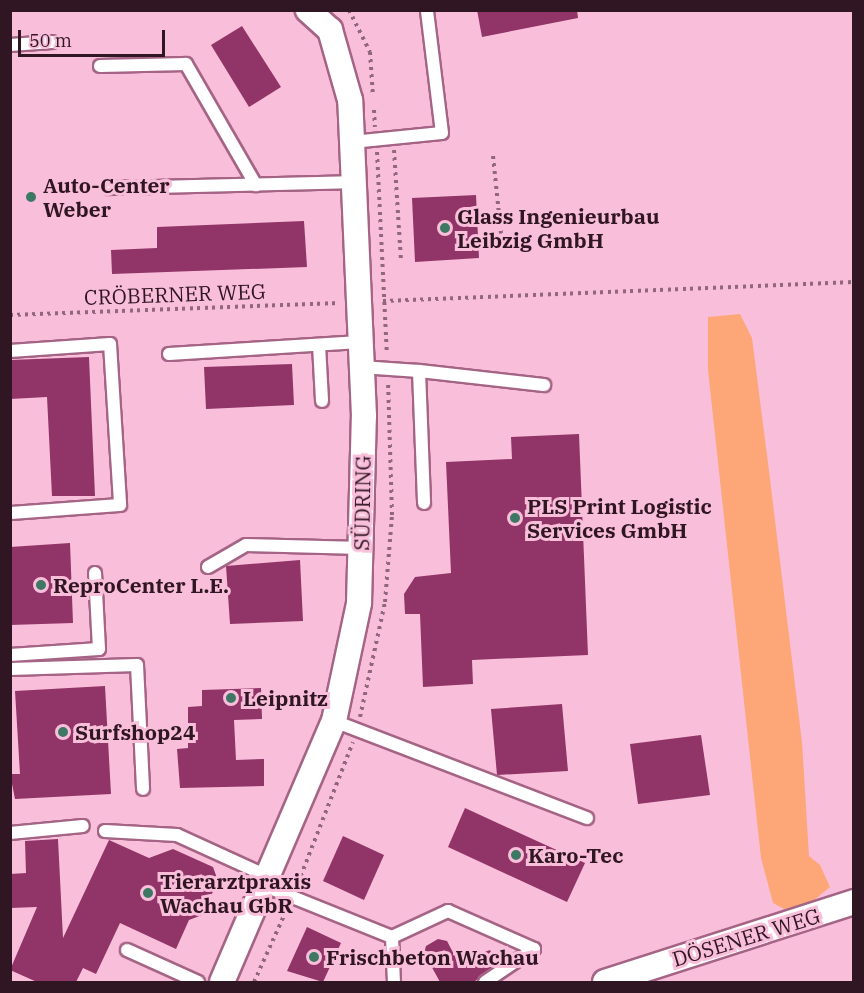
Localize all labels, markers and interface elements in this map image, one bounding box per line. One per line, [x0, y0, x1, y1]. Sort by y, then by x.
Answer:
scale bar [21, 18, 168, 56]
text: 50 m [29, 29, 72, 52]
place label: Auto-Center Weber [43, 172, 170, 222]
marker: Auto-Center Weber [24, 190, 38, 204]
place label: Glass Ingenieurbau Leibzig GmbH [457, 203, 660, 253]
marker: Glass Ingenieurbau Leibzig GmbH [438, 221, 452, 235]
street label: CRÖBERNER WEG [84, 278, 266, 310]
street label: SÜDRING [349, 455, 375, 551]
place label: PLS Print Logistic Services GmbH [527, 493, 712, 543]
marker: PLS Print Logistic Services GmbH [508, 511, 522, 525]
place label: ReproCenter L.E. [53, 572, 229, 598]
marker: ReproCenter L.E. [34, 578, 48, 592]
place label: Leipnitz [243, 685, 328, 711]
marker: Leipnitz [224, 691, 238, 705]
place label: Surfshop24 [75, 719, 195, 745]
marker: Surfshop24 [56, 725, 70, 739]
place label: Karo-Tec [528, 842, 623, 868]
marker: Karo-Tec [509, 848, 523, 862]
place label: Tierarztpraxis Wachau GbR [160, 868, 311, 918]
marker: Tierarztpraxis Wachau GbR [141, 886, 155, 900]
street label: DÖSENER WEG [669, 902, 823, 972]
place label: Frischbeton Wachau [326, 944, 539, 970]
marker: Frischbeton Wachau [307, 950, 321, 964]

